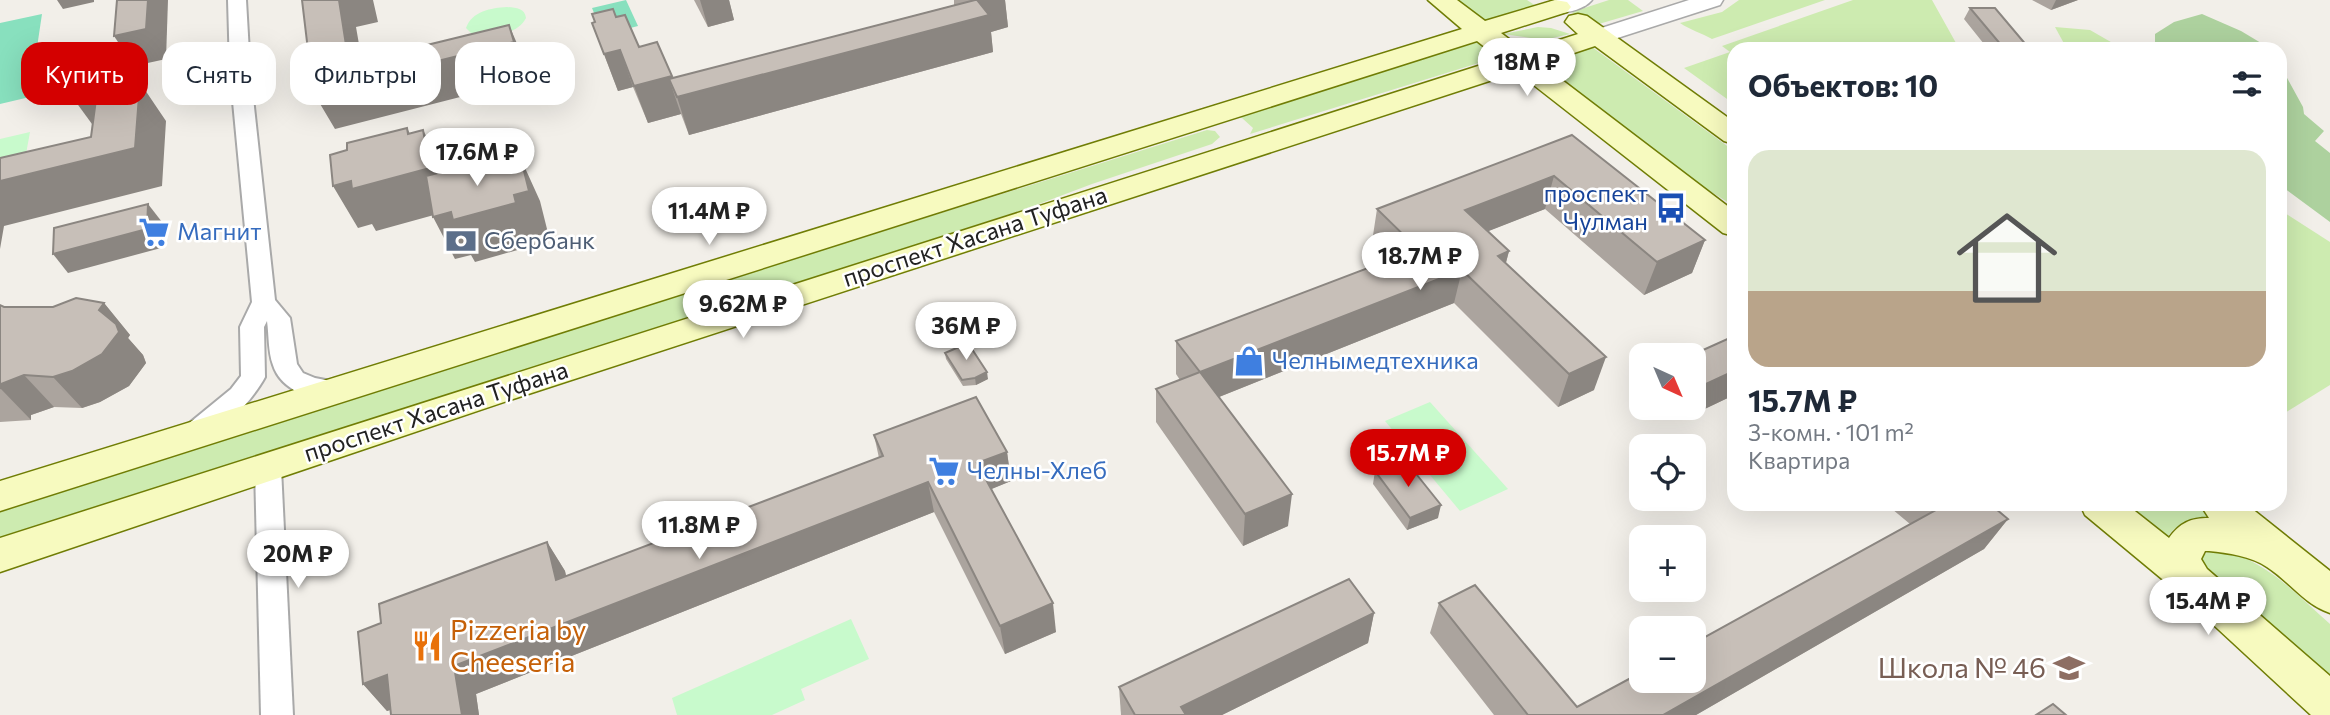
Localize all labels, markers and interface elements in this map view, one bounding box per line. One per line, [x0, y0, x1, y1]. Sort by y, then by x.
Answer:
pin: 18M ₽ [1478, 38, 1576, 98]
chip: Купить [21, 42, 148, 105]
chip: Снять [162, 42, 276, 105]
chip: Фильтры [290, 42, 441, 105]
chip: Новое [455, 42, 575, 105]
text: 18M ₽ [1494, 47, 1560, 75]
icon: filters [2228, 65, 2266, 103]
text: Объектов: 10 [1748, 66, 1938, 103]
pin: 17.6M ₽ [412, 128, 542, 188]
text: 17.6M ₽ [436, 137, 518, 165]
place label: проспект Чулман [1544, 178, 1648, 235]
street label: проспект Хасана Туфана [839, 179, 1110, 292]
pin: 11.4M ₽ [644, 188, 774, 247]
bus stop icon: проспект Чулман [1654, 191, 1688, 225]
icon: home [1944, 195, 2070, 321]
text: 11.4M ₽ [668, 196, 750, 224]
supermarket icon: Магнит [137, 215, 171, 249]
place label: Магнит [177, 216, 261, 245]
bank icon: Сбербанк [444, 224, 478, 258]
place label: Сбербанк [484, 225, 595, 254]
pin: 18.7M ₽ [1355, 232, 1485, 292]
text: 18.7M ₽ [1378, 241, 1462, 269]
pin: 9.62M ₽ [678, 280, 808, 340]
text: 9.62M ₽ [699, 289, 787, 317]
pin: 36M ₽ [917, 302, 1015, 362]
text: 36M ₽ [931, 311, 1001, 339]
north arrow [1629, 343, 1706, 420]
map controls [1629, 343, 1706, 693]
shop icon: Челнымедтехника [1232, 344, 1266, 378]
place label: Челнымедтехника [1272, 345, 1479, 374]
street label: проспект Хасана Туфана [300, 354, 571, 467]
text: 15.7M ₽ [1748, 381, 1857, 418]
text: 3-комн. · 101 m² [1748, 418, 1914, 446]
pin: 15.7M ₽ [1343, 430, 1473, 489]
button: locate [1629, 434, 1706, 511]
text: 15.7M ₽ [1366, 438, 1450, 466]
text: Квартира [1748, 446, 1850, 474]
supermarket icon: Челны-Хлеб [927, 454, 961, 488]
place label: Челны-Хлеб [967, 455, 1107, 484]
pin: 11.8M ₽ [634, 502, 764, 561]
text: 11.8M ₽ [658, 510, 740, 538]
button: + [1629, 525, 1706, 602]
pin: 20M ₽ [249, 530, 347, 590]
text: 20M ₽ [263, 539, 333, 567]
pin: 15.4M ₽ [2143, 578, 2273, 637]
text: 15.4M ₽ [2165, 586, 2251, 614]
place label: Pizzeria by Cheeseria [450, 612, 586, 678]
button: − [1629, 616, 1706, 693]
restaurant icon: Pizzeria by Cheeseria [410, 629, 444, 663]
place label: Школа № 46 [1878, 650, 2046, 684]
school or university icon: Школа № 46 [2052, 651, 2086, 685]

